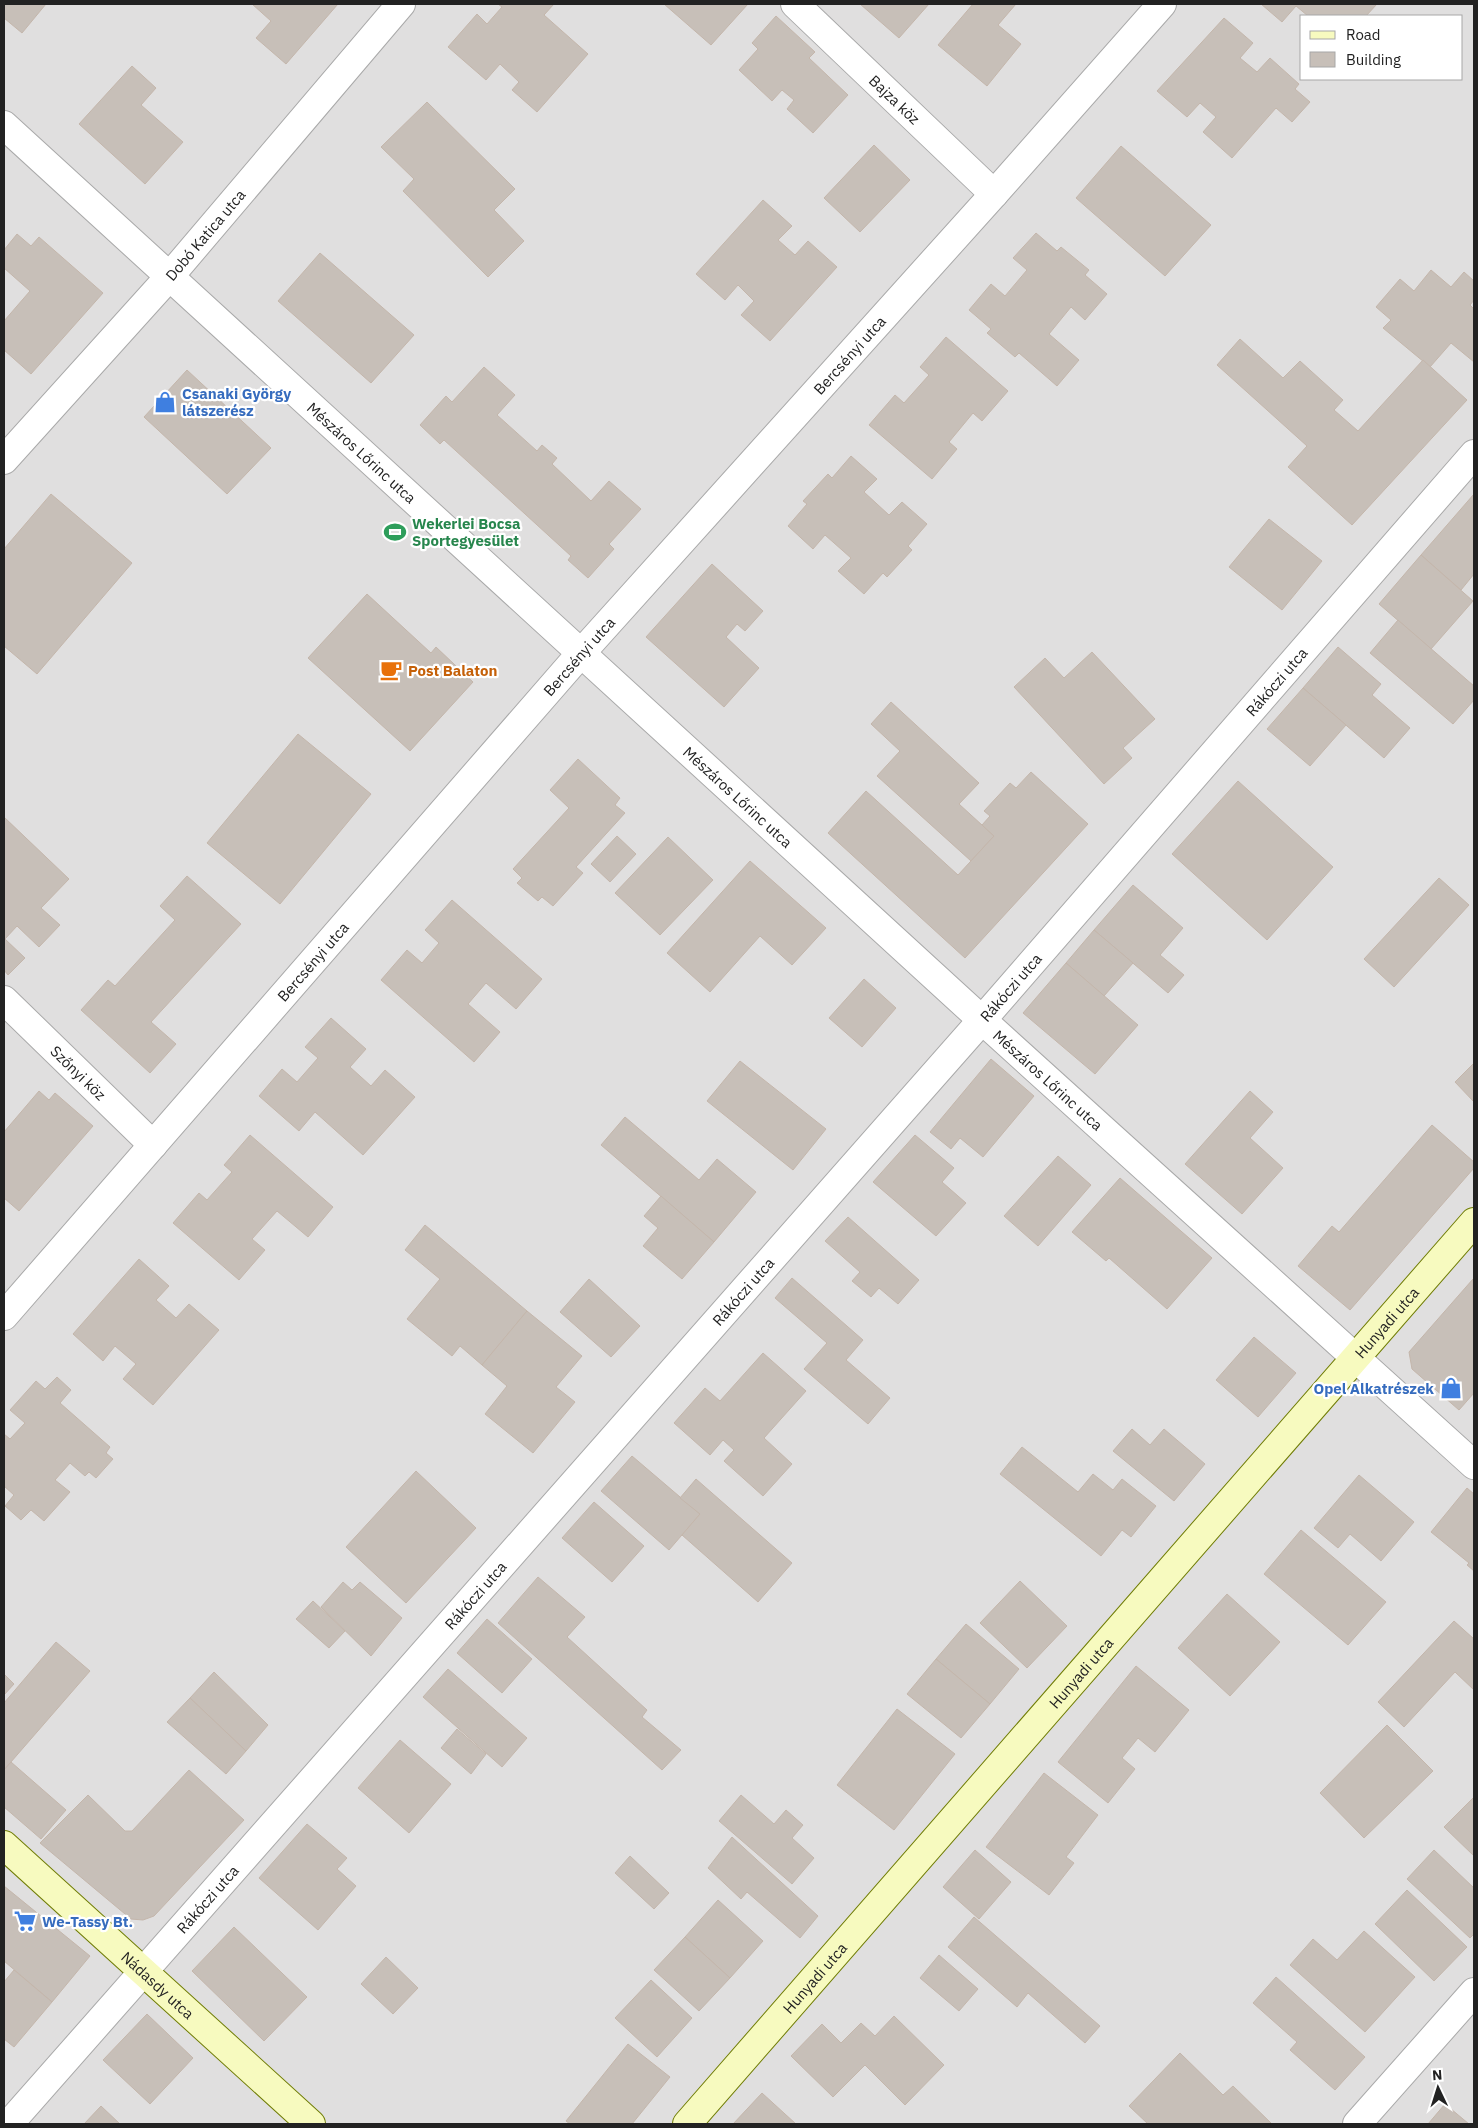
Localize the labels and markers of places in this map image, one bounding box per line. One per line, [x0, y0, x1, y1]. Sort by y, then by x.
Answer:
place label: Csanaki György látszerész [182, 384, 291, 420]
shop icon: Csanaki György látszerész [152, 389, 178, 415]
place label: Wekerlei Bocsa Sportegyesület [412, 514, 521, 550]
sports icon: Wekerlei Bocsa Sportegyesület [382, 519, 408, 545]
cafe icon: Post Balaton [378, 657, 404, 683]
place label: Post Balaton [408, 661, 497, 680]
shop icon: Opel Alkatrészek [1438, 1375, 1464, 1401]
place label: Opel Alkatrészek [1313, 1379, 1434, 1398]
supermarket icon: We-Tassy Bt. [12, 1908, 38, 1934]
place label: We-Tassy Bt. [42, 1912, 133, 1931]

